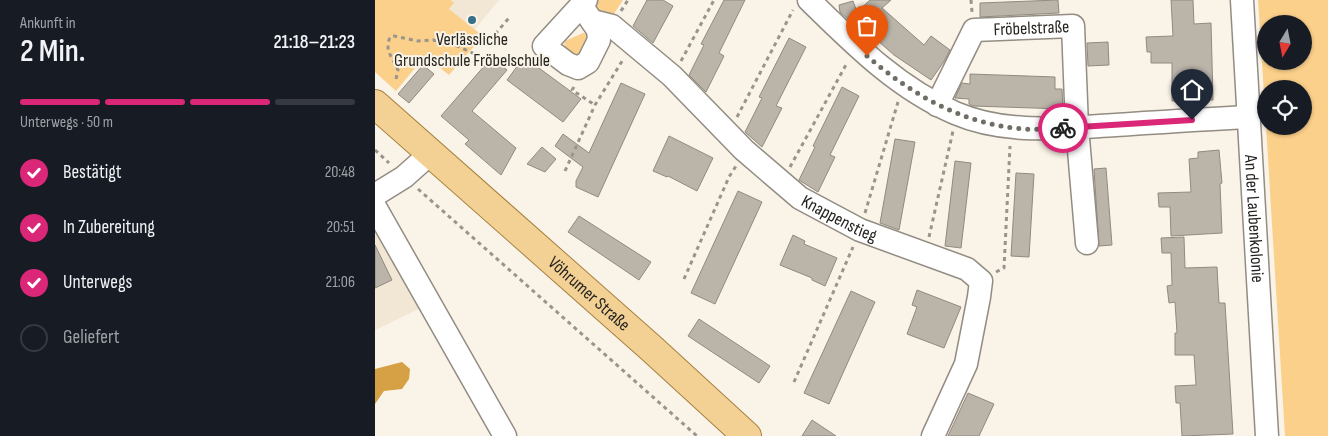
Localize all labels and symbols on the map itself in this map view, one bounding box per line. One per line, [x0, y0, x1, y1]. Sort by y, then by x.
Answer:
pin [846, 5, 888, 56]
marker: Verlässliche Grundschule Fröbelschule [466, 14, 478, 26]
north arrow [1257, 15, 1313, 70]
street label: Fröbelstraße [993, 16, 1070, 40]
place label: Verlässliche Grundschule Fröbelschule [394, 29, 550, 71]
pin [1171, 69, 1213, 120]
courier [1038, 103, 1088, 153]
street label: An der Laubenkolonie [1240, 153, 1269, 283]
street label: Knappenstieg [798, 190, 880, 246]
street label: Vöhrumer Straße [544, 252, 635, 335]

